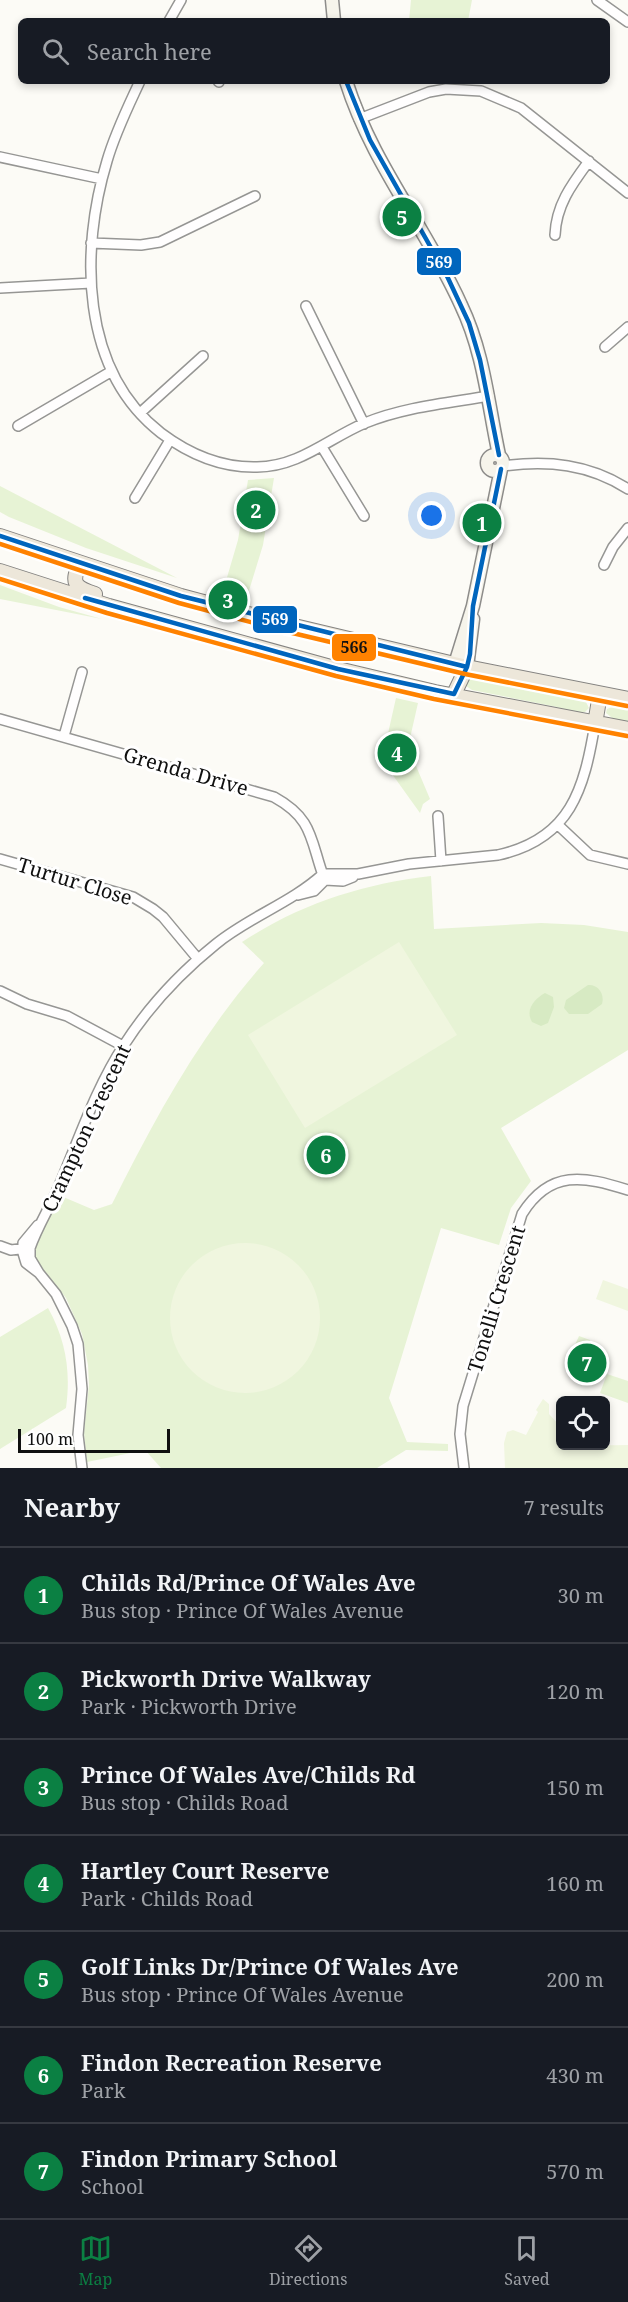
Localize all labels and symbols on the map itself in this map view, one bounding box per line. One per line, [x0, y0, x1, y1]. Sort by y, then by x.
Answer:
pin: 5 [382, 194, 422, 240]
line badge: 569 [416, 247, 462, 276]
text: 569 [425, 251, 453, 273]
pin: 2 [236, 488, 276, 532]
pin: 1 [462, 500, 502, 546]
your location [417, 501, 446, 530]
pin: 3 [208, 578, 248, 622]
line badge: 569 [252, 605, 298, 634]
text: 569 [261, 608, 289, 630]
line badge: 566 [331, 633, 377, 662]
text: 566 [340, 636, 368, 658]
pin: 4 [378, 730, 416, 776]
street label: Grenda Drive [120, 740, 252, 802]
street label: Turtur Close [14, 851, 136, 911]
street label: Crampton Crescent [35, 1040, 137, 1216]
pin: 6 [306, 1132, 346, 1178]
street label: Tonelli Crescent [461, 1222, 531, 1376]
pin: 7 [568, 1340, 606, 1386]
scale bar [18, 1426, 170, 1454]

